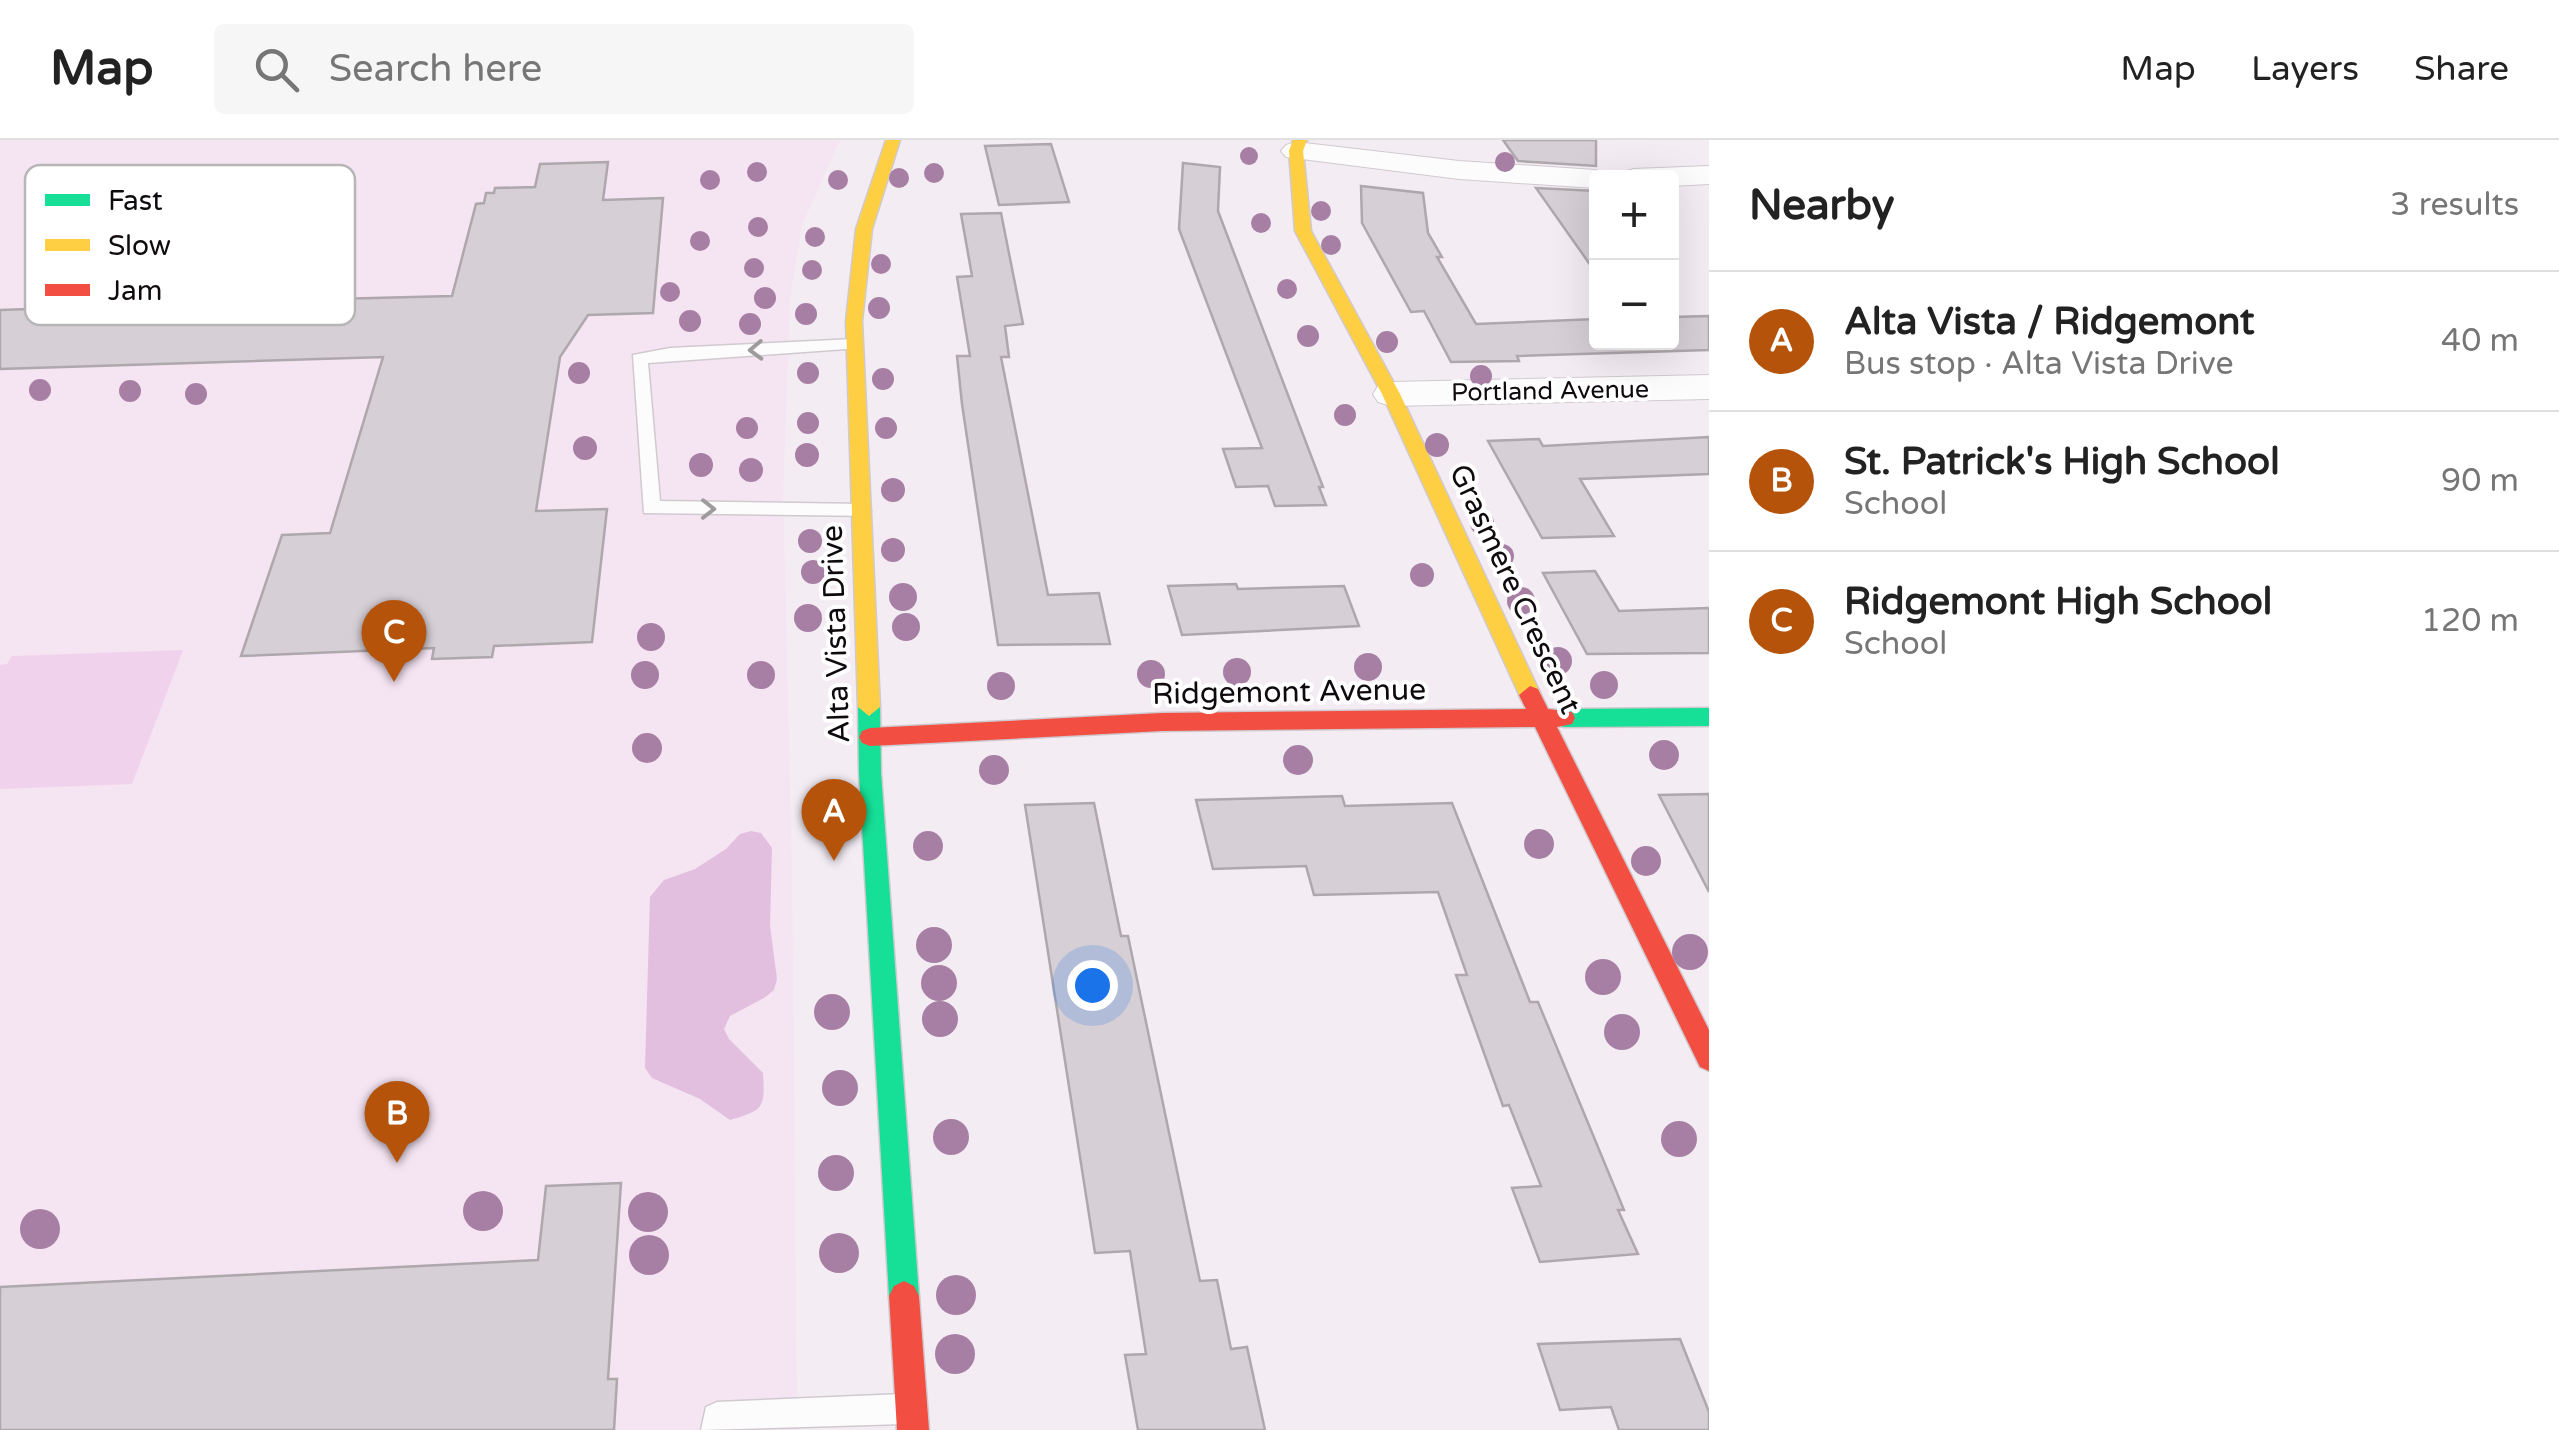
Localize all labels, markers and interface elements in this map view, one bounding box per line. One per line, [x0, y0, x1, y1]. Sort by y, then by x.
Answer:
search box [214, 24, 914, 114]
text: Map [50, 40, 154, 98]
icon: search [249, 42, 304, 97]
text: Search here [329, 46, 542, 92]
text: Map [2120, 48, 2196, 90]
text: Layers [2251, 48, 2359, 90]
text: Share [2414, 48, 2509, 90]
legend [25, 165, 355, 325]
map controls [1589, 170, 1679, 350]
button: + [1589, 170, 1679, 260]
text: Nearby [1749, 180, 1894, 231]
text: Fast [108, 184, 163, 218]
text: 3 results [2390, 186, 2519, 224]
text: Slow [108, 229, 171, 263]
button: − [1589, 260, 1679, 350]
text: Jam [108, 274, 163, 308]
text: Alta Vista / Ridgemont [1844, 299, 2255, 345]
text: A [1770, 322, 1793, 360]
text: 40 m [2441, 322, 2519, 360]
one-way arrow [748, 339, 764, 360]
text: Bus stop · Alta Vista Drive [1844, 345, 2234, 383]
street label: Portland Avenue [1451, 374, 1649, 408]
text: St. Patrick's High School [1844, 439, 2280, 485]
street label: Grasmere Crescent [1441, 458, 1589, 720]
text: B [1770, 462, 1793, 500]
text: 90 m [2441, 462, 2519, 500]
text: School [1844, 485, 1947, 523]
one-way arrow [700, 498, 716, 520]
street label: Alta Vista Drive [814, 524, 858, 744]
text: Ridgemont High School [1844, 579, 2272, 625]
pin: C [362, 600, 426, 682]
text: C [1770, 602, 1793, 640]
text: 120 m [2421, 602, 2519, 640]
text: School [1844, 625, 1947, 663]
street label: Ridgemont Avenue [1152, 671, 1426, 713]
pin: A [802, 778, 866, 861]
your location [1067, 960, 1118, 1011]
pin: B [364, 1080, 430, 1163]

